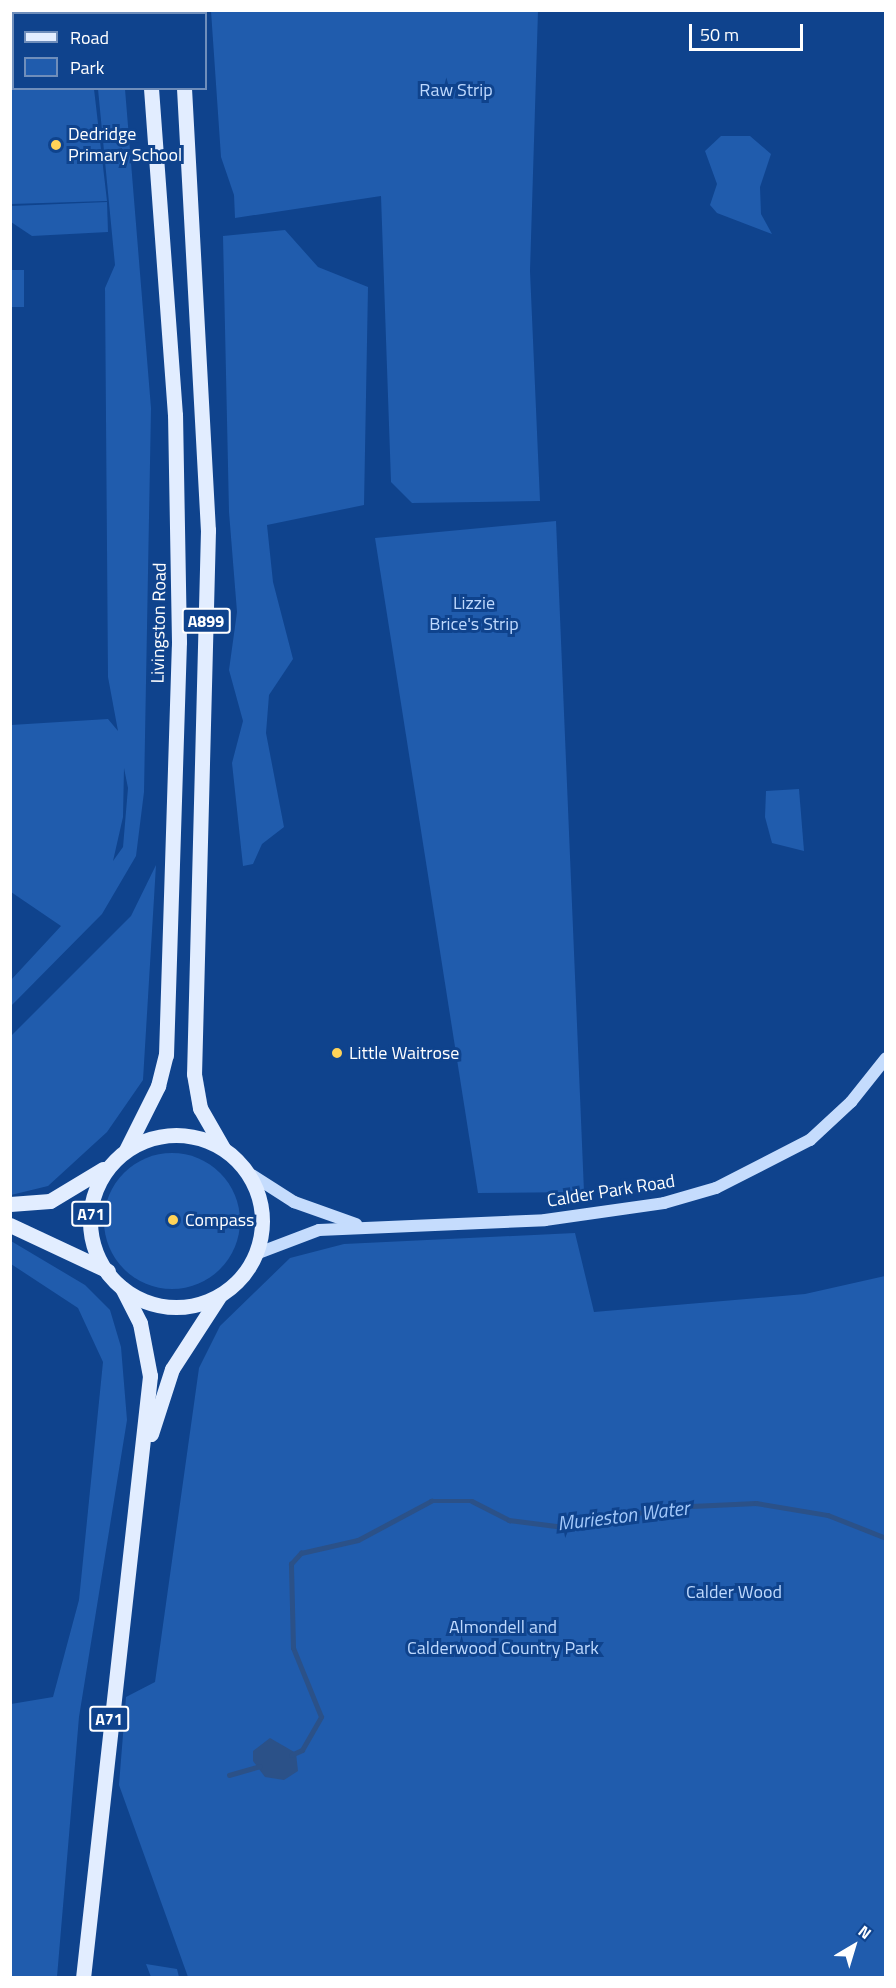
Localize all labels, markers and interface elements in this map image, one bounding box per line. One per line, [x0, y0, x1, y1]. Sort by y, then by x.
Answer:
legend [12, 12, 207, 90]
scale bar [692, 12, 806, 50]
text: 50 m [700, 21, 739, 48]
text: Road [70, 24, 109, 51]
text: Park [70, 54, 104, 81]
park label: Raw Strip [419, 79, 493, 101]
place label: Dedridge Primary School [68, 124, 182, 166]
marker: Dedridge Primary School [49, 138, 63, 152]
street label: Livingston Road [147, 562, 171, 684]
park label: Lizzie Brice's Strip [429, 593, 519, 636]
road number: A899 [180, 608, 232, 634]
place label: Little Waitrose [349, 1042, 459, 1064]
marker: Little Waitrose [330, 1046, 344, 1060]
street label: Calder Park Road [546, 1170, 676, 1212]
road number: A71 [70, 1201, 112, 1227]
place label: Compass [185, 1209, 254, 1231]
marker: Compass [166, 1213, 180, 1227]
water label: Murieston Water [556, 1495, 690, 1535]
park label: Calder Wood [686, 1581, 782, 1603]
park label: Almondell and Calderwood Country Park [407, 1617, 599, 1660]
road number: A71 [88, 1706, 130, 1732]
north arrow [824, 1916, 884, 1976]
text: N [853, 1919, 877, 1945]

